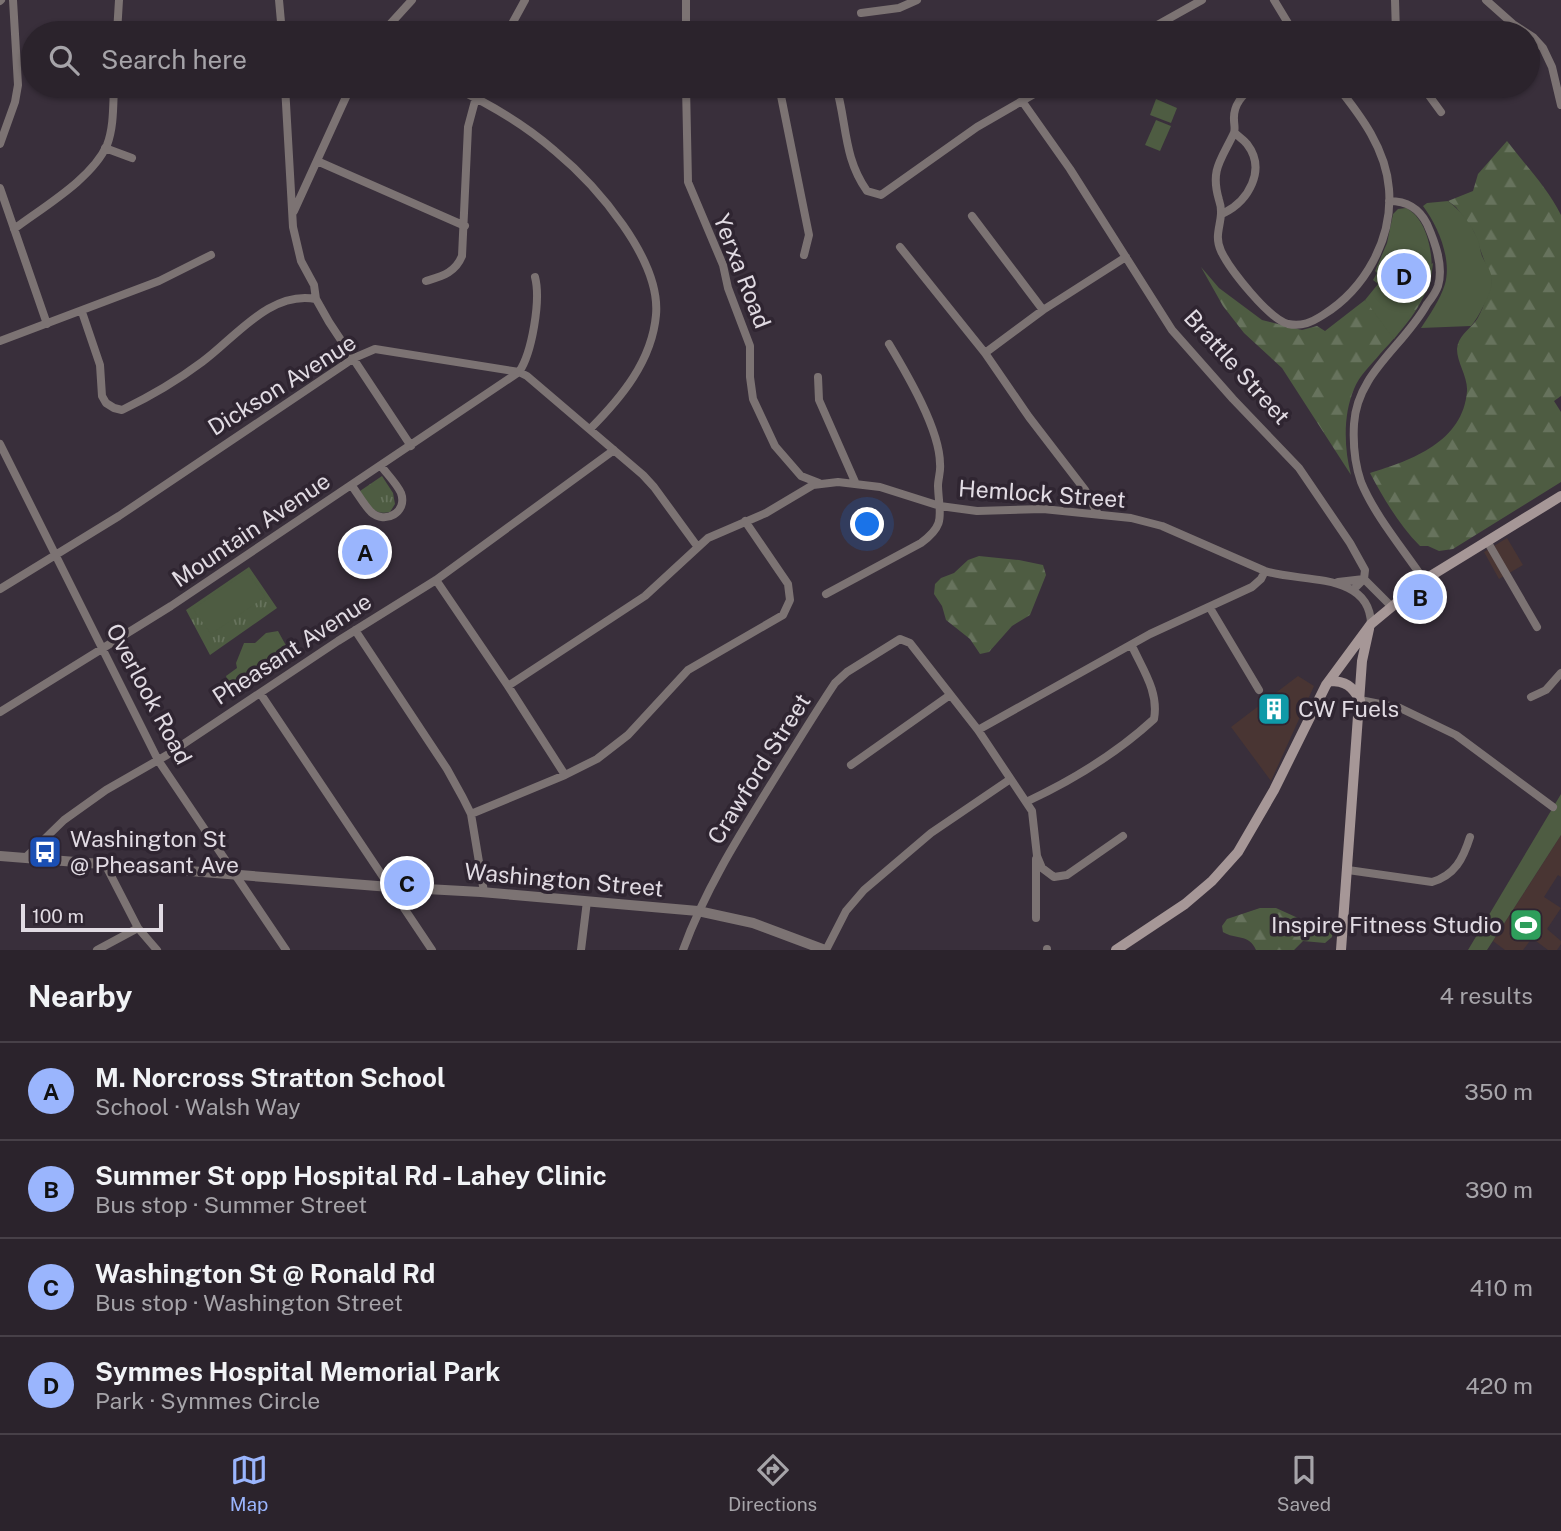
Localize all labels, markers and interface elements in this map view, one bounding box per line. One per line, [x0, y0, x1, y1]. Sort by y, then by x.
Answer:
search box [21, 21, 1540, 98]
icon: search [45, 41, 83, 79]
text: Search here [101, 44, 247, 75]
street label: Yerxa Road [708, 210, 777, 332]
pin: D [1381, 250, 1427, 302]
street label: Brattle Street [1179, 304, 1296, 430]
street label: Dickson Avenue [203, 328, 361, 441]
street label: Mountain Avenue [167, 467, 335, 592]
street label: Hemlock Street [957, 474, 1127, 513]
your location [850, 507, 884, 541]
pin: A [342, 526, 388, 578]
pin: B [1397, 571, 1443, 623]
street label: Pheasant Avenue [207, 587, 376, 710]
street label: Overlook Road [101, 619, 198, 769]
street label: Crawford Street [702, 689, 816, 849]
building icon: CW Fuels [1255, 690, 1293, 728]
place label: CW Fuels [1298, 695, 1399, 722]
place label: Washington St @ Pheasant Ave [70, 825, 239, 878]
bus stop icon: Washington St @ Pheasant Ave [26, 833, 64, 871]
pin: C [384, 857, 430, 909]
street label: Washington Street [463, 857, 665, 902]
scale bar [21, 901, 163, 933]
text: 100 m [32, 905, 84, 927]
sports icon: Inspire Fitness Studio [1507, 906, 1545, 944]
place label: Inspire Fitness Studio [1271, 911, 1502, 938]
text: Nearby [28, 978, 132, 1014]
text: 4 results [1439, 982, 1533, 1009]
text: M. Norcross Stratton School [95, 1062, 446, 1093]
text: A [43, 1078, 59, 1105]
text: 350 m [1464, 1078, 1533, 1105]
text: School · Walsh Way [95, 1093, 301, 1120]
text: Summer St opp Hospital Rd - Lahey Clinic [95, 1160, 607, 1191]
text: B [43, 1176, 59, 1203]
text: 390 m [1465, 1176, 1533, 1203]
text: Bus stop · Summer Street [95, 1191, 367, 1218]
text: Washington St @ Ronald Rd [95, 1258, 435, 1289]
text: C [43, 1274, 59, 1301]
text: 410 m [1470, 1274, 1533, 1301]
text: Bus stop · Washington Street [95, 1289, 403, 1316]
text: Symmes Hospital Memorial Park [95, 1356, 500, 1387]
text: D [43, 1372, 59, 1399]
text: 420 m [1465, 1372, 1533, 1399]
text: Park · Symmes Circle [95, 1387, 320, 1414]
tab: Map [230, 1451, 268, 1515]
tab: Directions [728, 1451, 817, 1515]
tab: Saved [1277, 1451, 1331, 1515]

